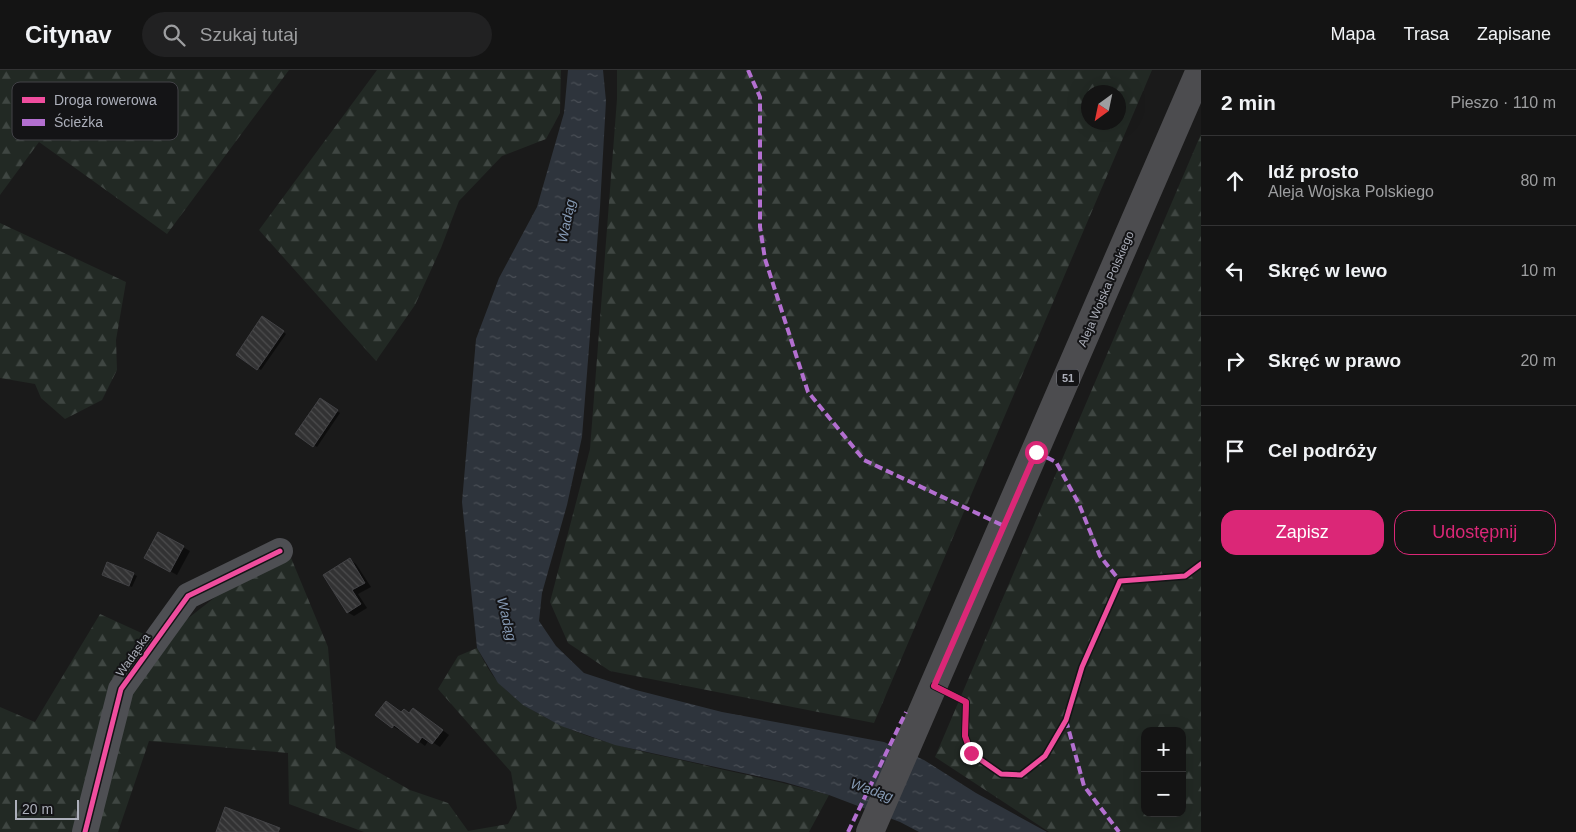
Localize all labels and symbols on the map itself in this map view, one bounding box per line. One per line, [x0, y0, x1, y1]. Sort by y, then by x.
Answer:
legend [12, 82, 178, 140]
north arrow [1081, 85, 1126, 130]
text: Droga rowerowa [54, 92, 157, 108]
text: Ścieżka [54, 113, 103, 130]
water label: Wadąg [554, 198, 578, 244]
street label: Aleja Wojska Polskiego [1075, 229, 1137, 349]
road number: 51 [1057, 370, 1079, 386]
route start [1025, 441, 1048, 464]
water label: Wadąg [494, 596, 520, 643]
street label: Wadąska [113, 630, 153, 679]
route end [960, 742, 983, 765]
water label: Wadąg [849, 775, 896, 805]
scale bar [15, 797, 79, 820]

